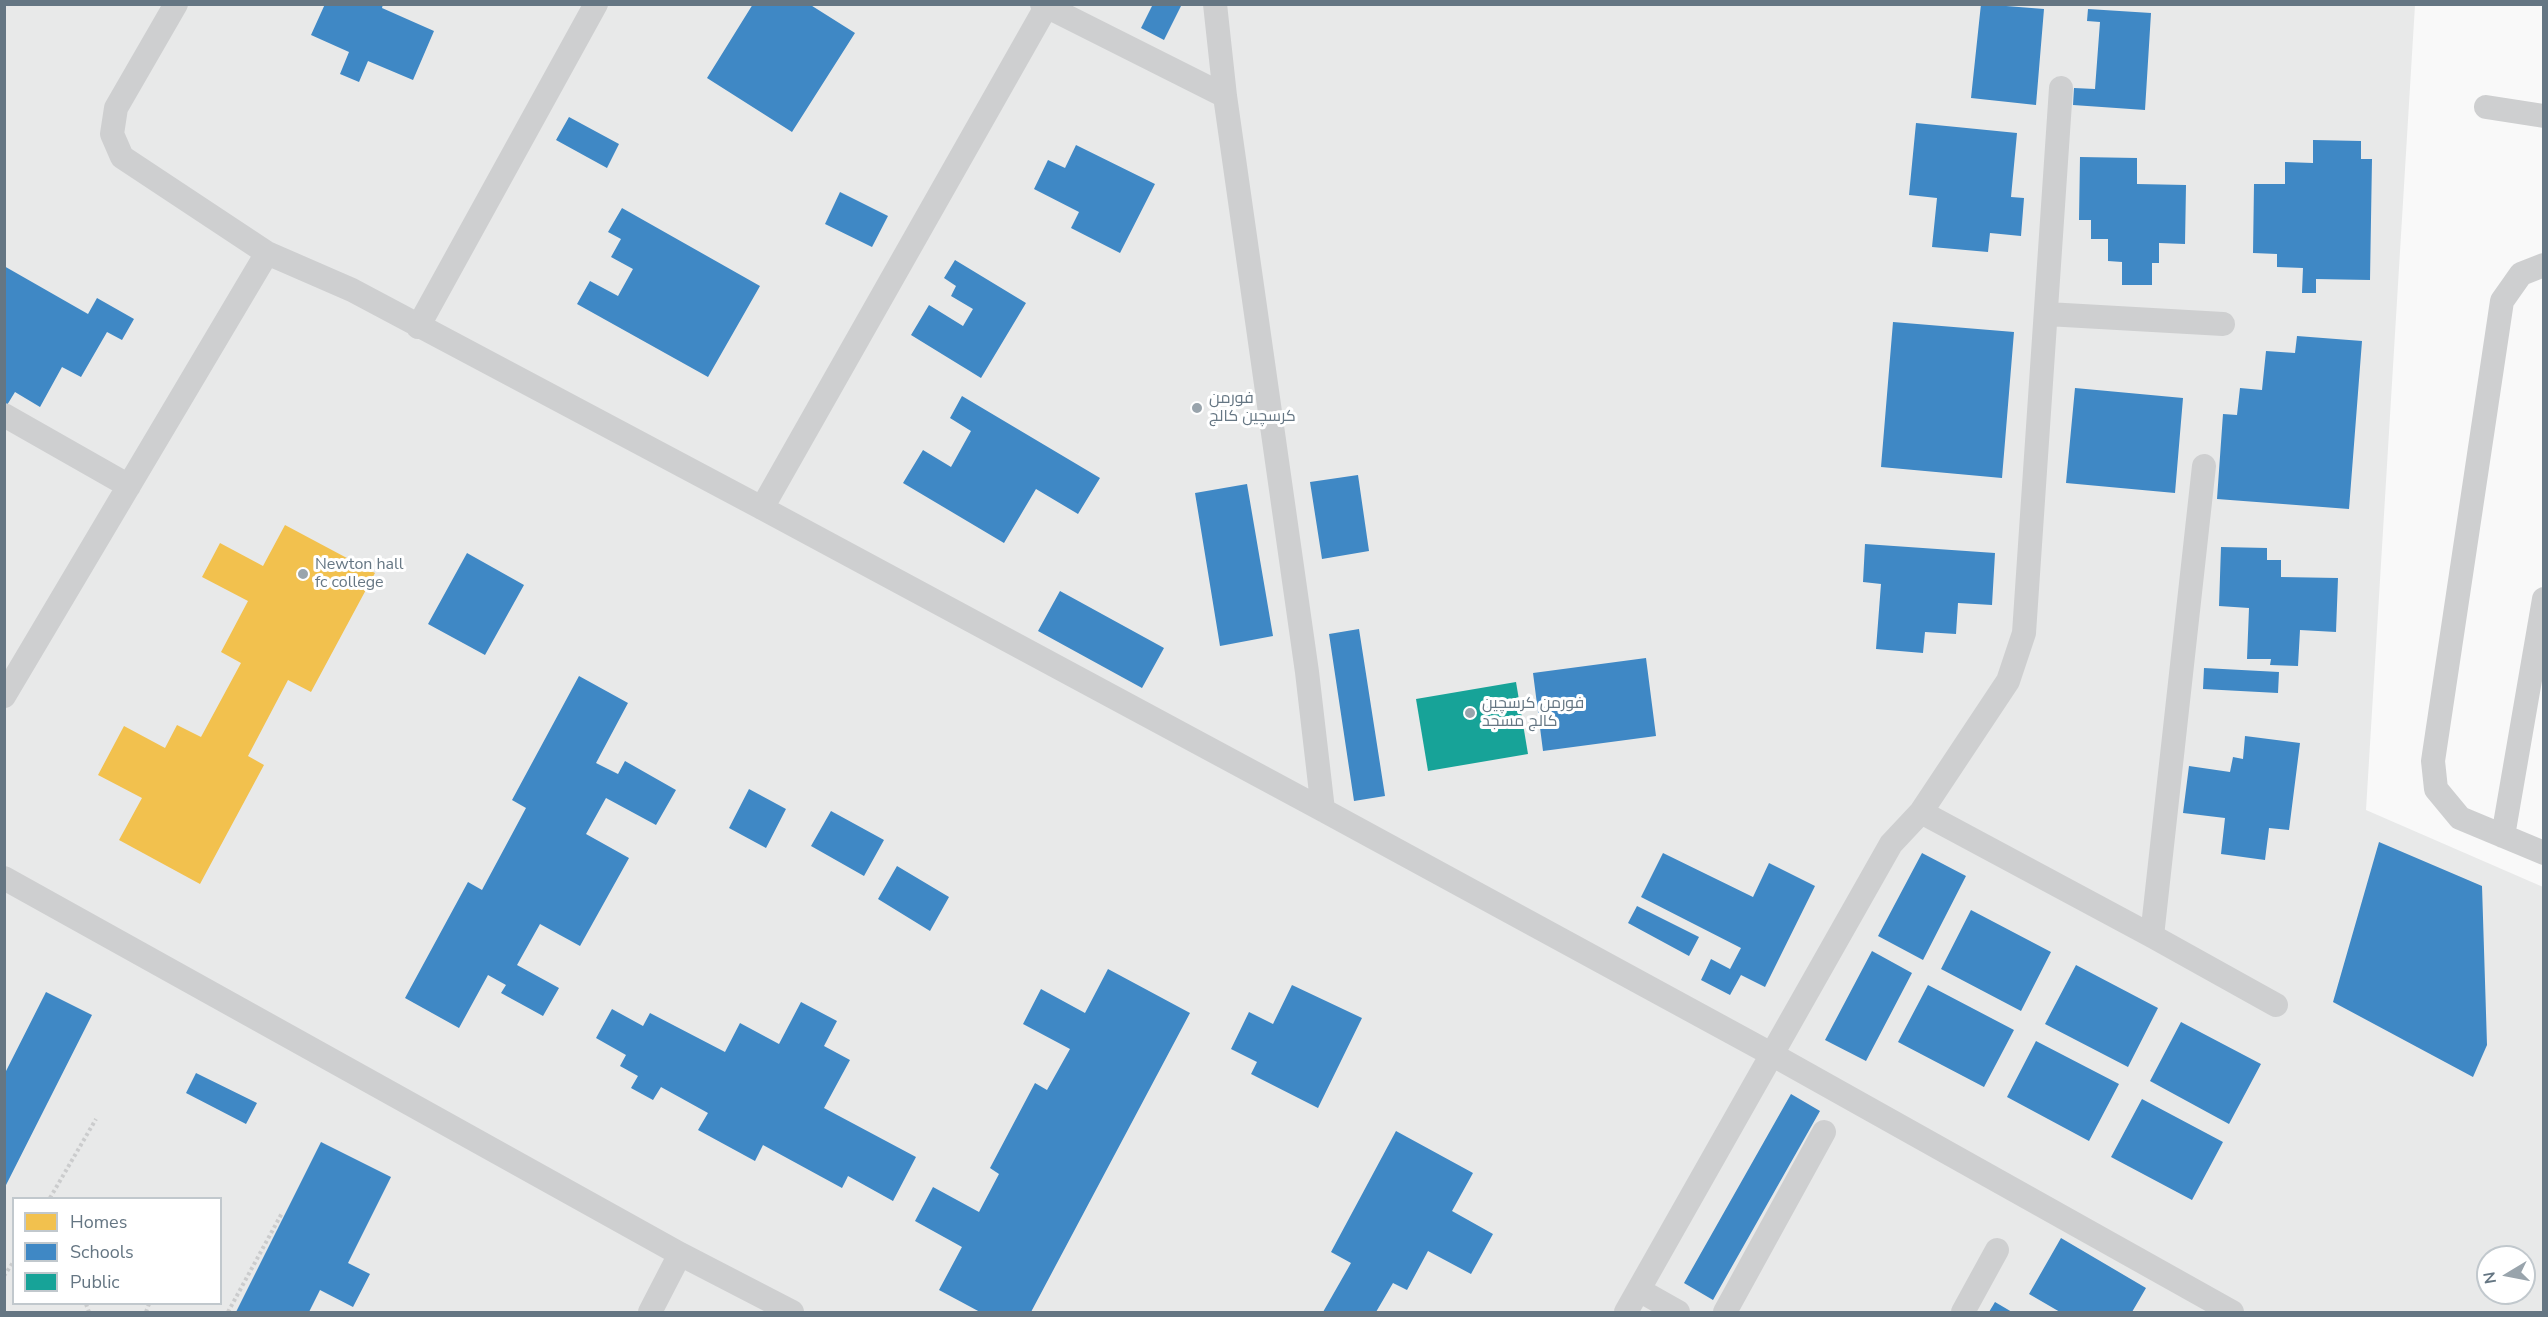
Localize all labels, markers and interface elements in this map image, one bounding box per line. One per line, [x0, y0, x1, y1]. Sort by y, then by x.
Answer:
place label: فورمن کرسچین کالج [1209, 389, 1296, 427]
marker: فورمن کرسچین کالج [1190, 401, 1204, 415]
place label: Newton hall fc college [315, 555, 404, 593]
marker: Newton hall fc college [296, 567, 310, 581]
place label: فورمن کرسچین کالج مسجد [1482, 694, 1584, 732]
marker: فورمن کرسچین کالج مسجد [1463, 706, 1477, 720]
legend [12, 1197, 222, 1305]
text: Homes [70, 1210, 127, 1234]
text: Schools [70, 1240, 134, 1264]
north arrow [2476, 1245, 2536, 1305]
text: Public [70, 1270, 120, 1294]
text: N [2478, 1270, 2502, 1286]

